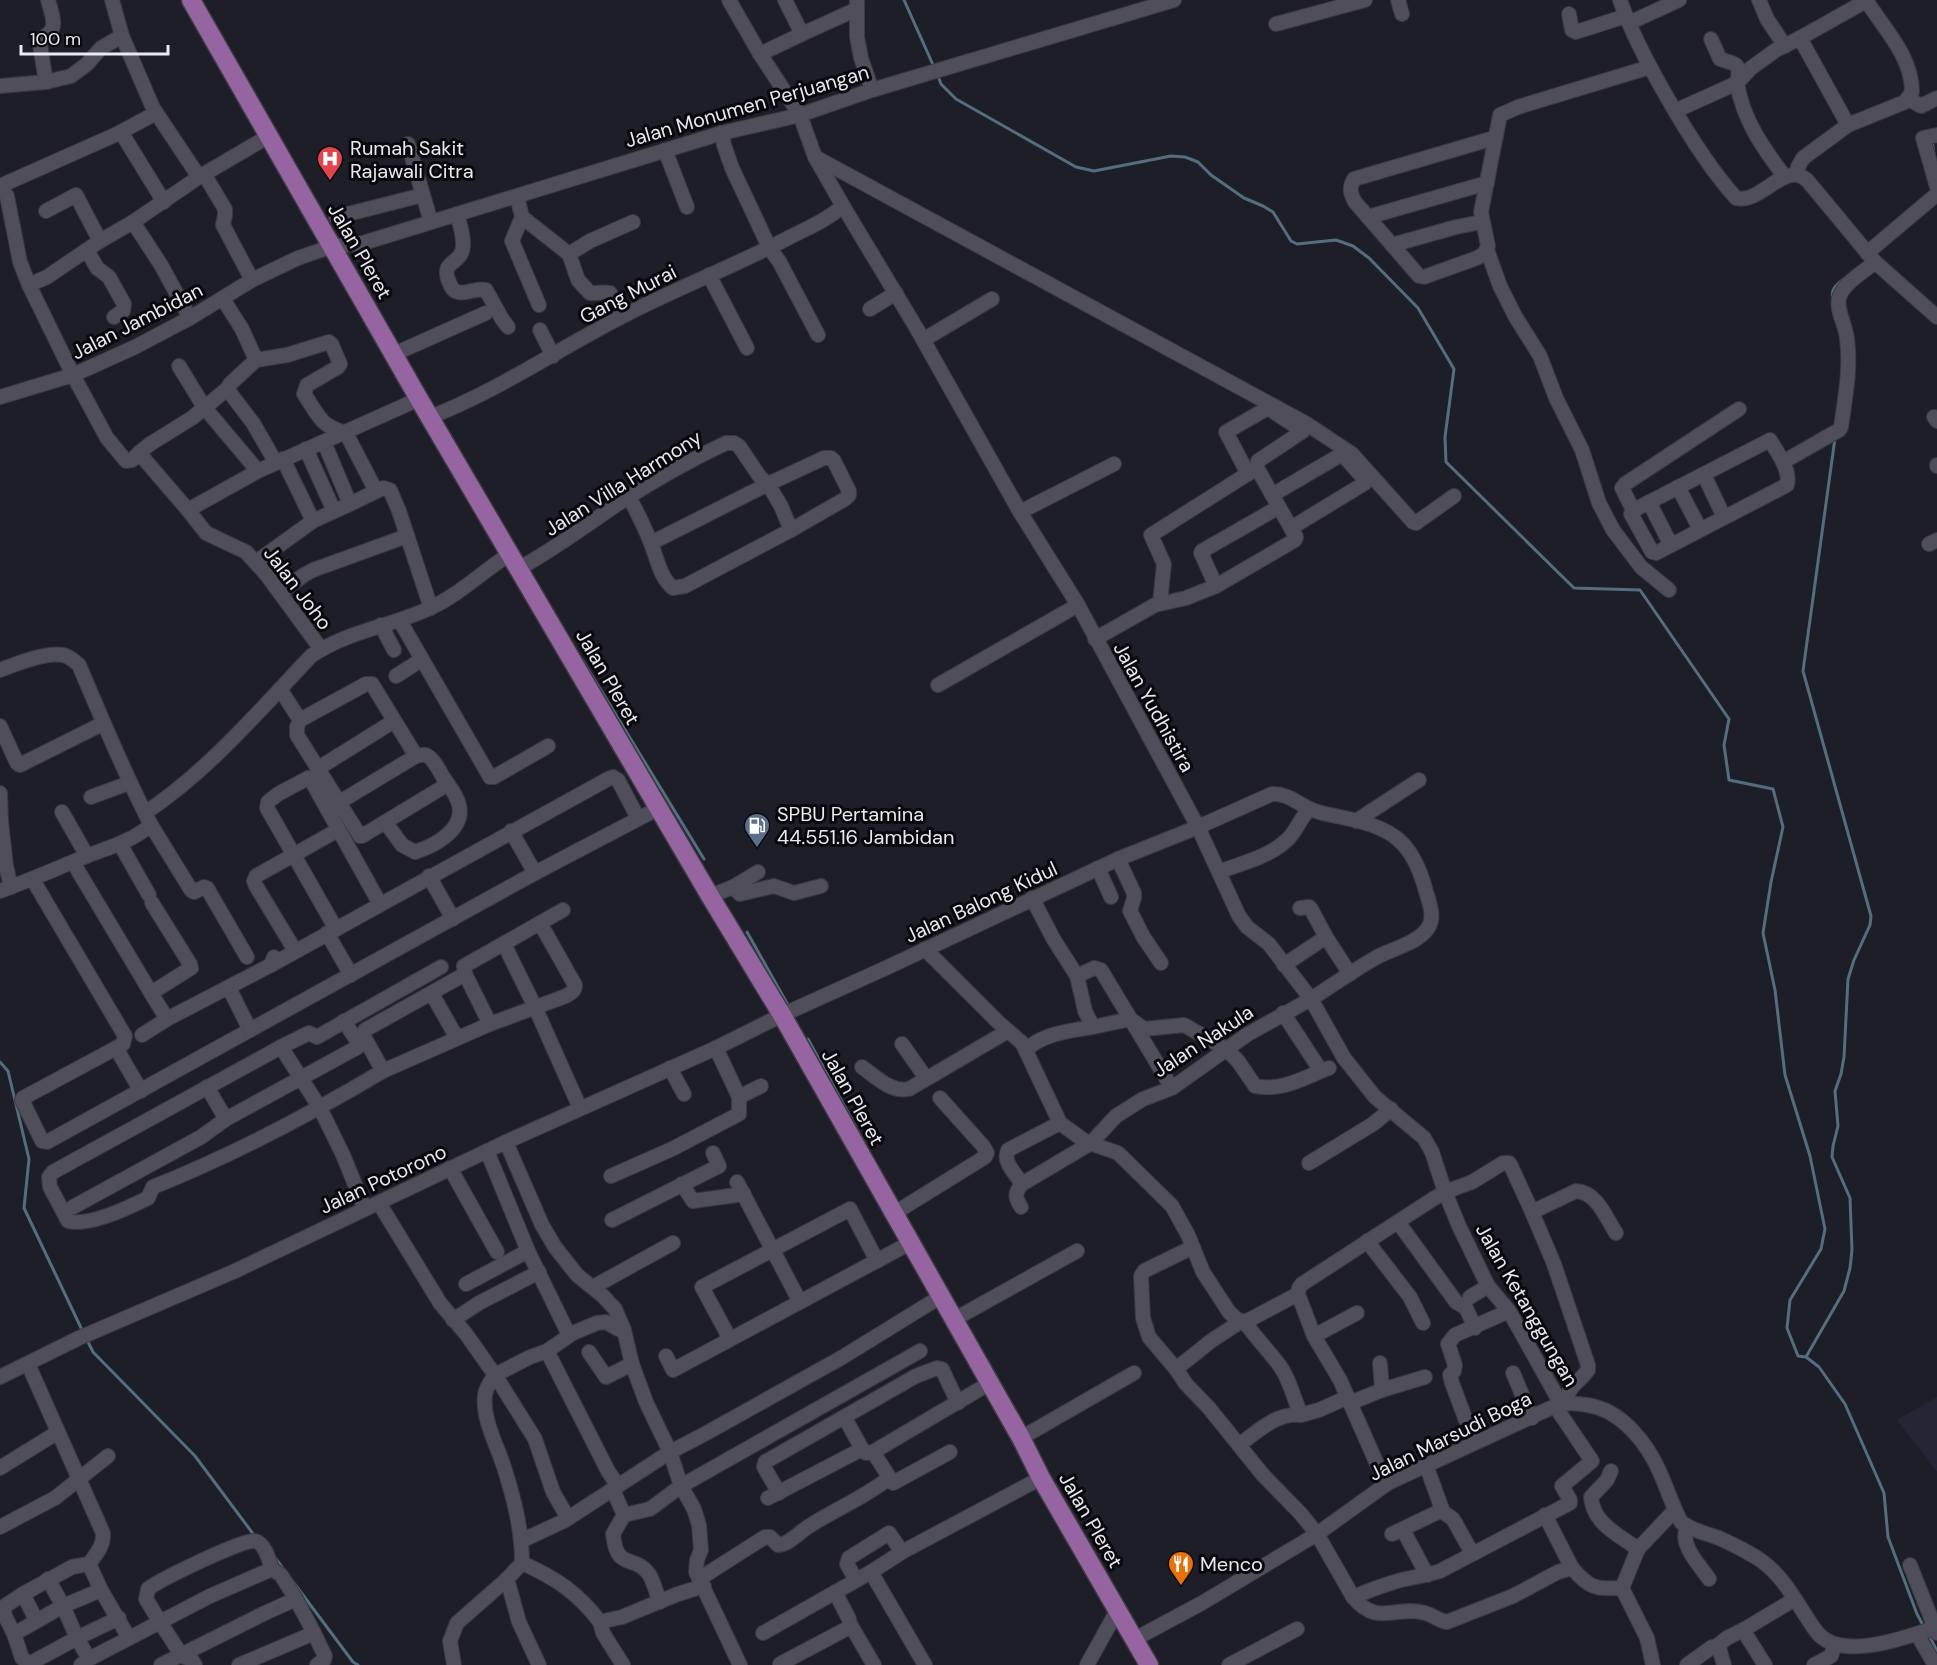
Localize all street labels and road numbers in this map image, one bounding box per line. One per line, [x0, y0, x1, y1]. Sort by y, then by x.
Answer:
street label: Jalan Monumen Perjuangan [622, 59, 872, 153]
street label: Jalan Pleret [322, 198, 398, 304]
street label: Gang Murai [575, 258, 681, 330]
street label: Jalan Jambidan [67, 277, 207, 365]
street label: Jalan Villa Harmony [540, 424, 706, 542]
street label: Jalan Joho [258, 541, 338, 635]
street label: Jalan Pleret [570, 624, 646, 730]
street label: Jalan Yudhistira [1108, 637, 1200, 777]
street label: Jalan Balong Kidul [901, 855, 1061, 949]
street label: Jalan Nakula [1148, 999, 1258, 1083]
street label: Jalan Pleret [816, 1044, 890, 1150]
street label: Jalan Potorono [315, 1138, 451, 1220]
street label: Jalan Ketanggungan [1470, 1219, 1584, 1391]
street label: Jalan Marsudi Boga [1364, 1385, 1536, 1487]
street label: Jalan Pleret [1053, 1467, 1129, 1573]

